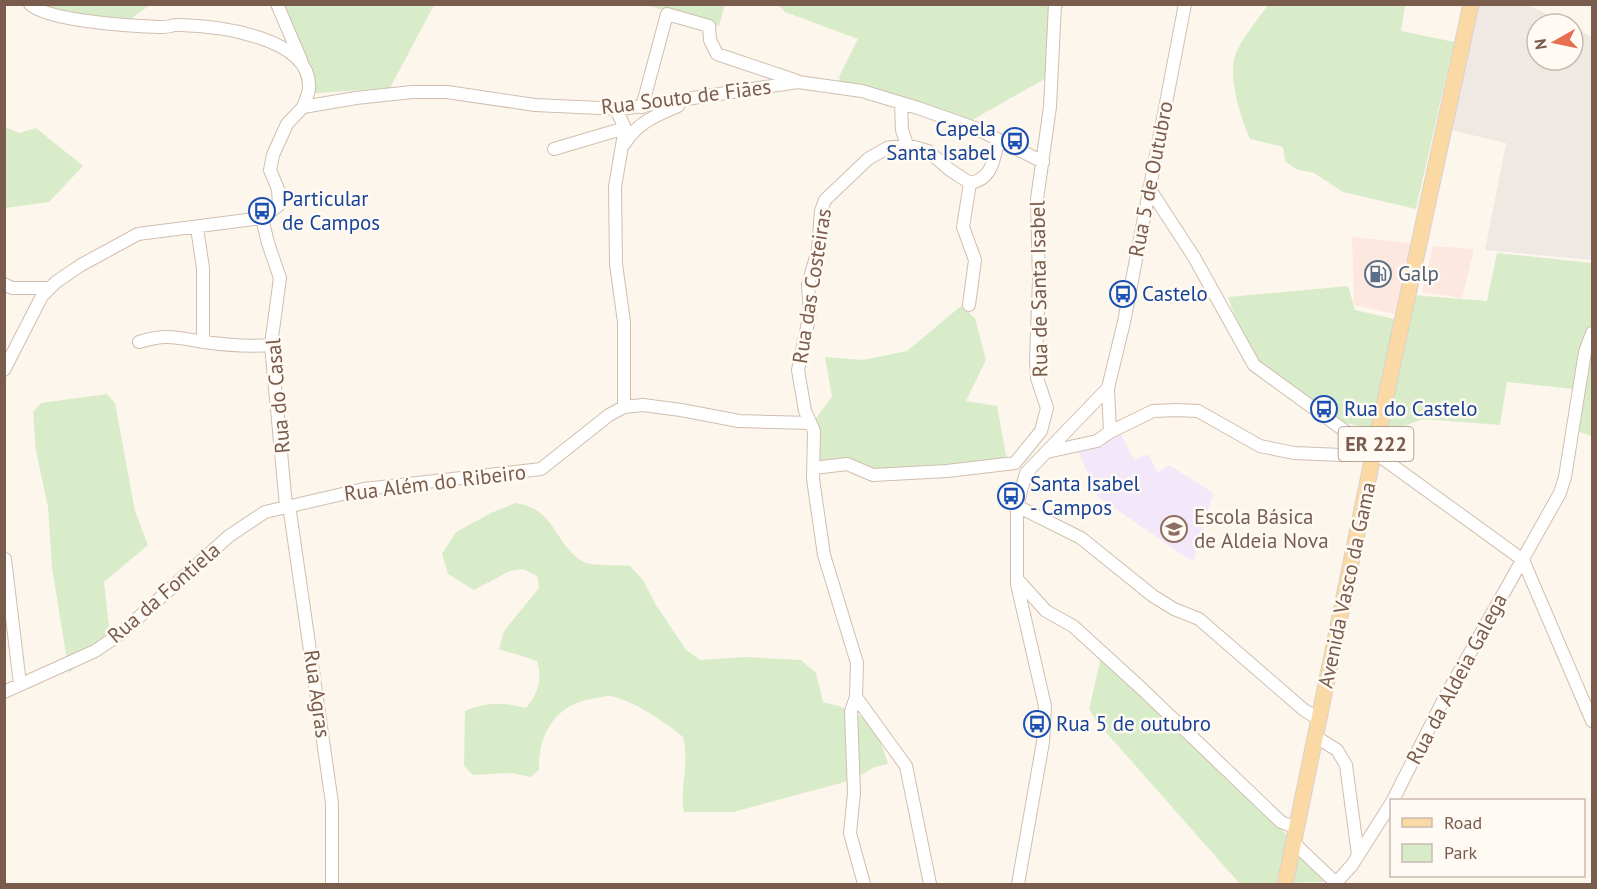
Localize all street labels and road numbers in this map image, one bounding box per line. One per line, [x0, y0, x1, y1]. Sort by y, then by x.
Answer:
street label: Rua Souto de Fiães [599, 73, 772, 120]
street label: Rua 5 de Outubro [1122, 99, 1179, 259]
street label: Rua de Santa Isabel [1023, 200, 1054, 378]
street label: Rua das Costeiras [786, 206, 837, 365]
street label: Rua do Casal [259, 337, 296, 455]
road number: ER 222 [1338, 427, 1414, 461]
street label: Rua Além do Ribeiro [342, 458, 527, 507]
street label: Avenida Vasco da Gama [1311, 479, 1382, 690]
street label: Rua da Fontiela [102, 536, 226, 649]
street label: Rua da Aldeia Galega [1400, 589, 1513, 769]
street label: Rua Agras [298, 648, 337, 740]

